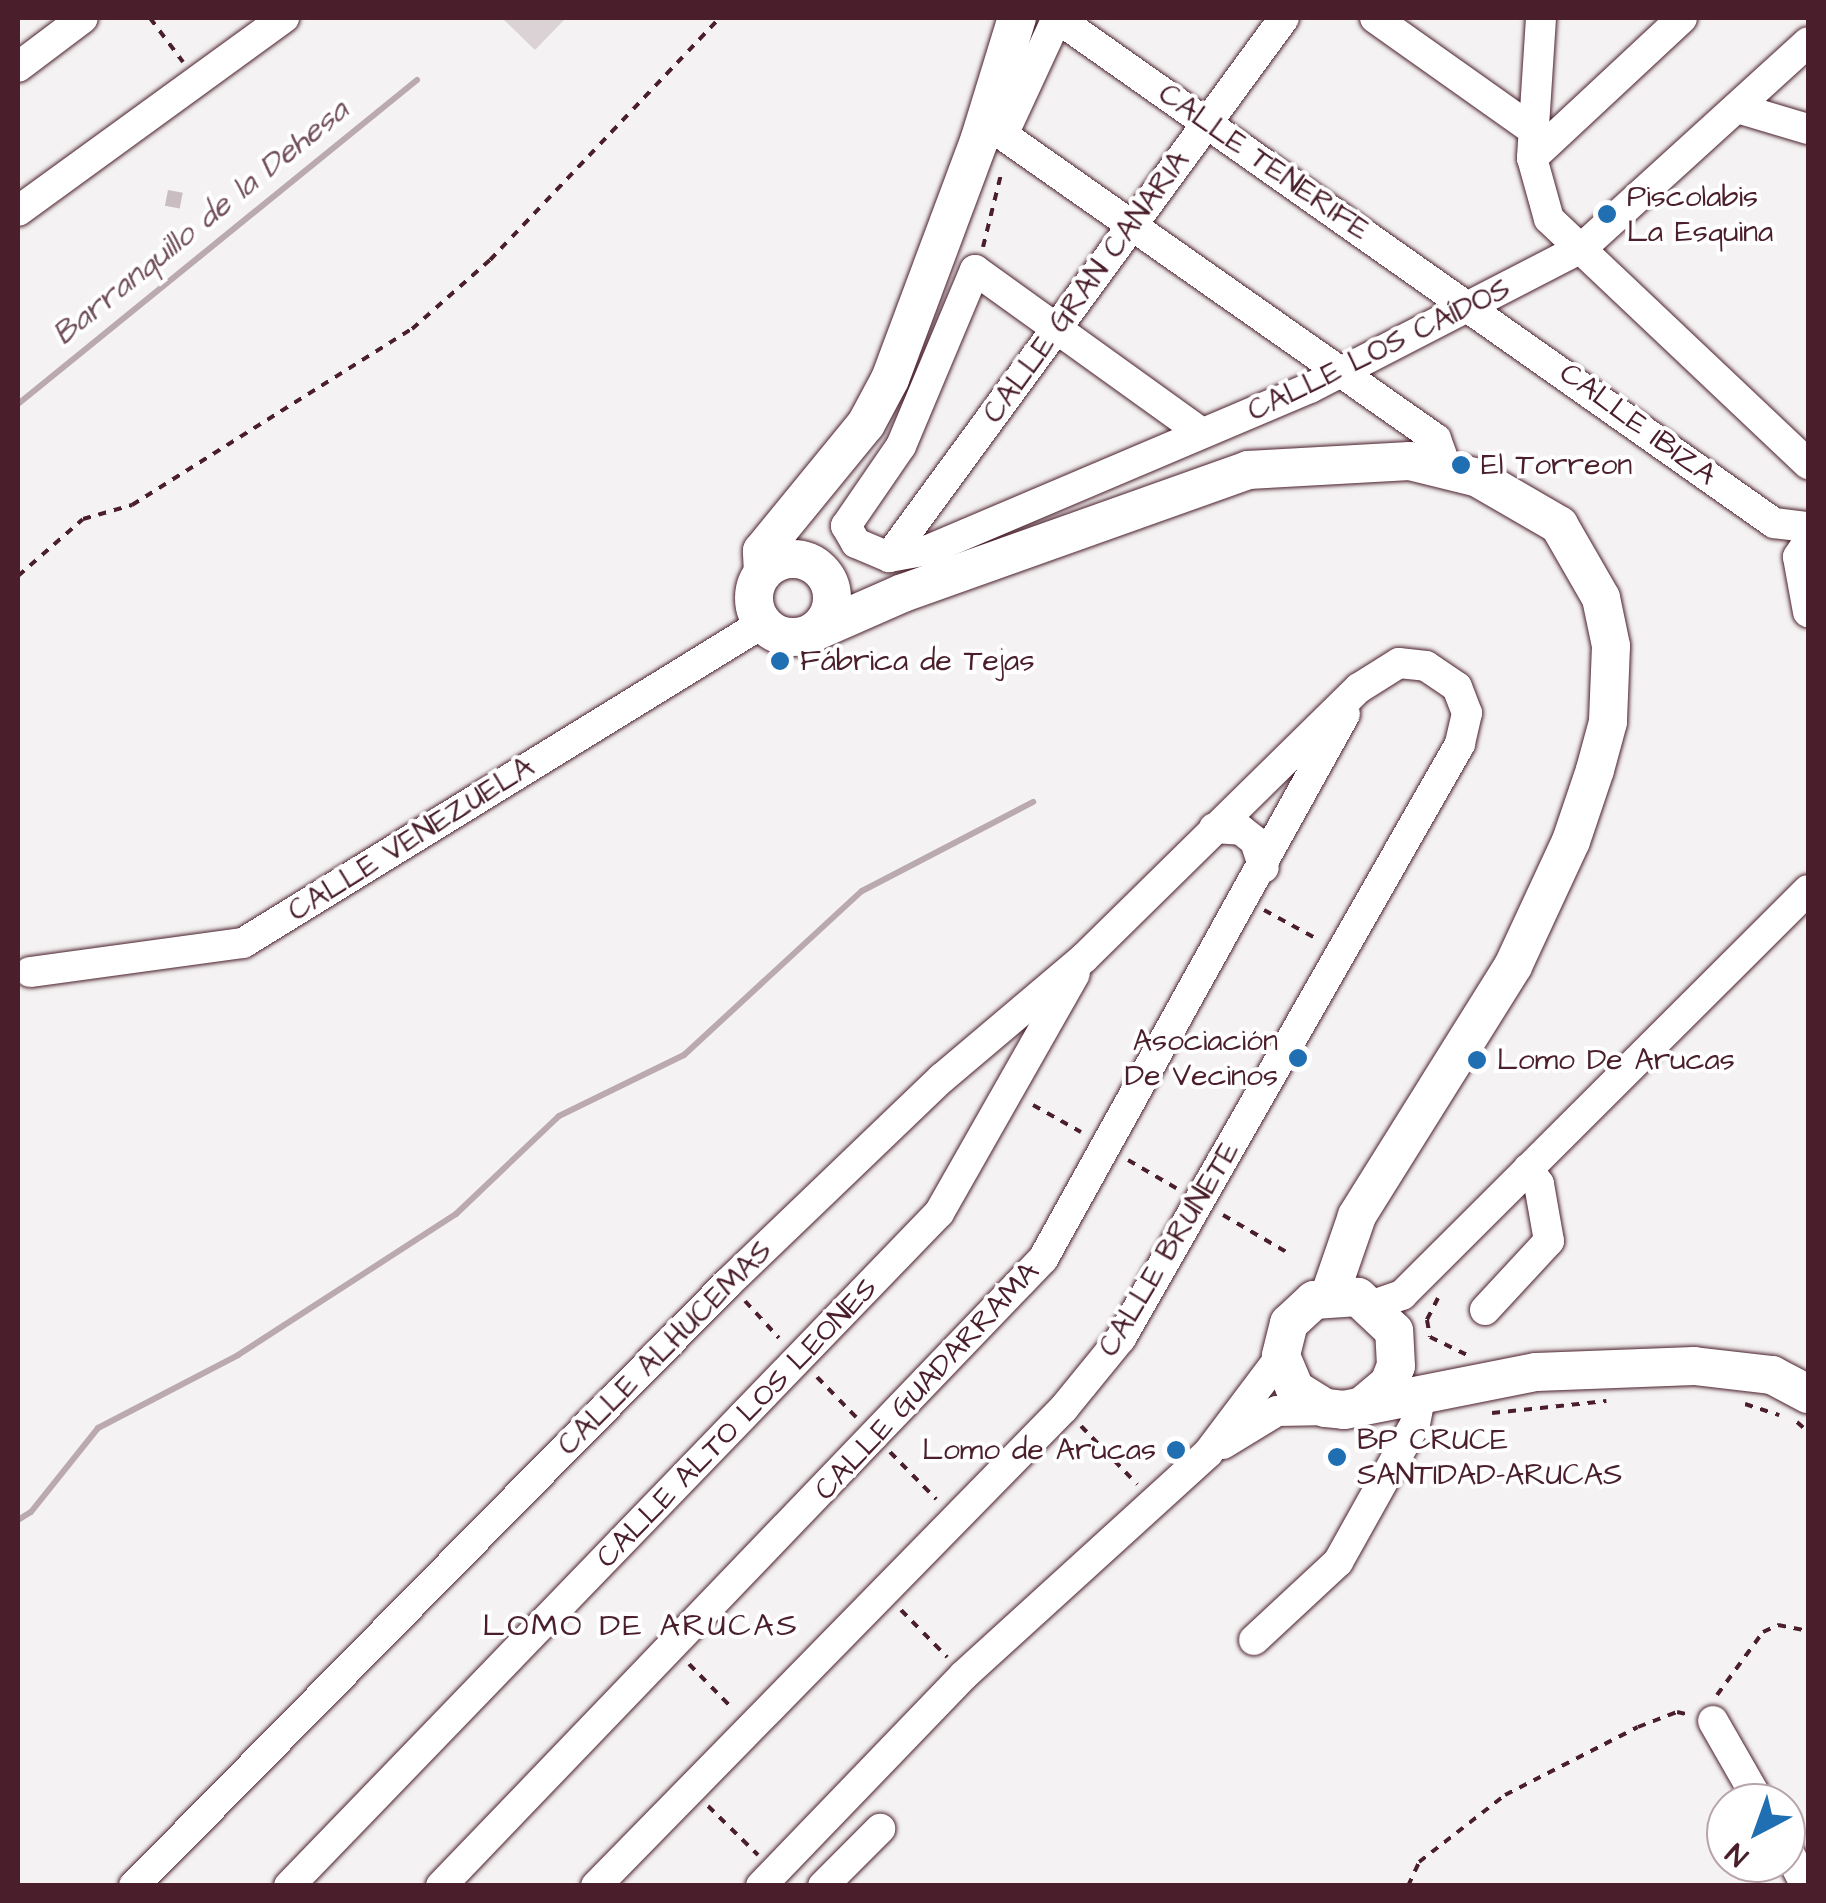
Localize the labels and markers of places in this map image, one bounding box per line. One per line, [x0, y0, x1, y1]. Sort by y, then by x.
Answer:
place label: Piscolabis La Esquina [1627, 179, 1773, 250]
marker: Piscolabis La Esquina [1596, 203, 1618, 225]
place label: El Torreon [1481, 447, 1632, 483]
marker: El Torreon [1450, 454, 1472, 476]
place label: Fábrica de Tejas [800, 643, 1034, 679]
marker: Fábrica de Tejas [769, 650, 791, 672]
place label: Asociación De Vecinos [1125, 1023, 1278, 1094]
place label: Lomo De Arucas [1497, 1042, 1735, 1078]
marker: Asociación De Vecinos [1287, 1047, 1309, 1069]
marker: Lomo De Arucas [1466, 1049, 1488, 1071]
place label: BP CRUCE SANTIDAD-ARUCAS [1357, 1422, 1622, 1492]
place label: Lomo de Arucas [922, 1432, 1156, 1468]
marker: Lomo de Arucas [1165, 1439, 1187, 1461]
marker: BP CRUCE SANTIDAD-ARUCAS [1326, 1446, 1348, 1468]

